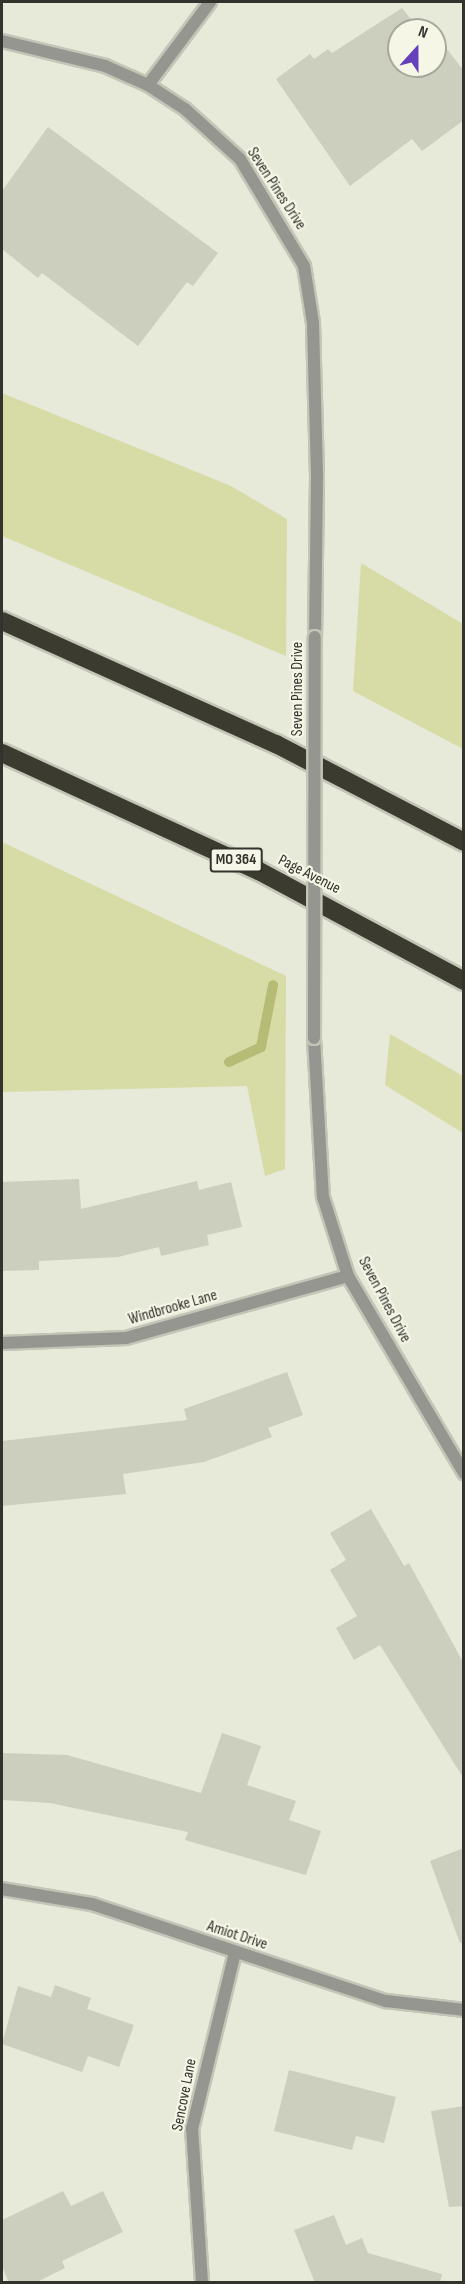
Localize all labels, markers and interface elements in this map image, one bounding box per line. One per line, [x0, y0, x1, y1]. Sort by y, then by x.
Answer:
north arrow [387, 18, 447, 78]
text: N [416, 22, 430, 43]
street label: Seven Pines Drive [242, 144, 310, 234]
street label: Seven Pines Drive [288, 642, 308, 736]
road number: MO 364 [209, 848, 263, 872]
street label: Page Avenue [275, 851, 343, 899]
street label: Seven Pines Drive [353, 1254, 415, 1346]
street label: Windbrooke Lane [126, 1286, 220, 1330]
street label: Amiot Drive [204, 1917, 270, 1955]
street label: Sencove Lane [169, 2057, 201, 2133]

